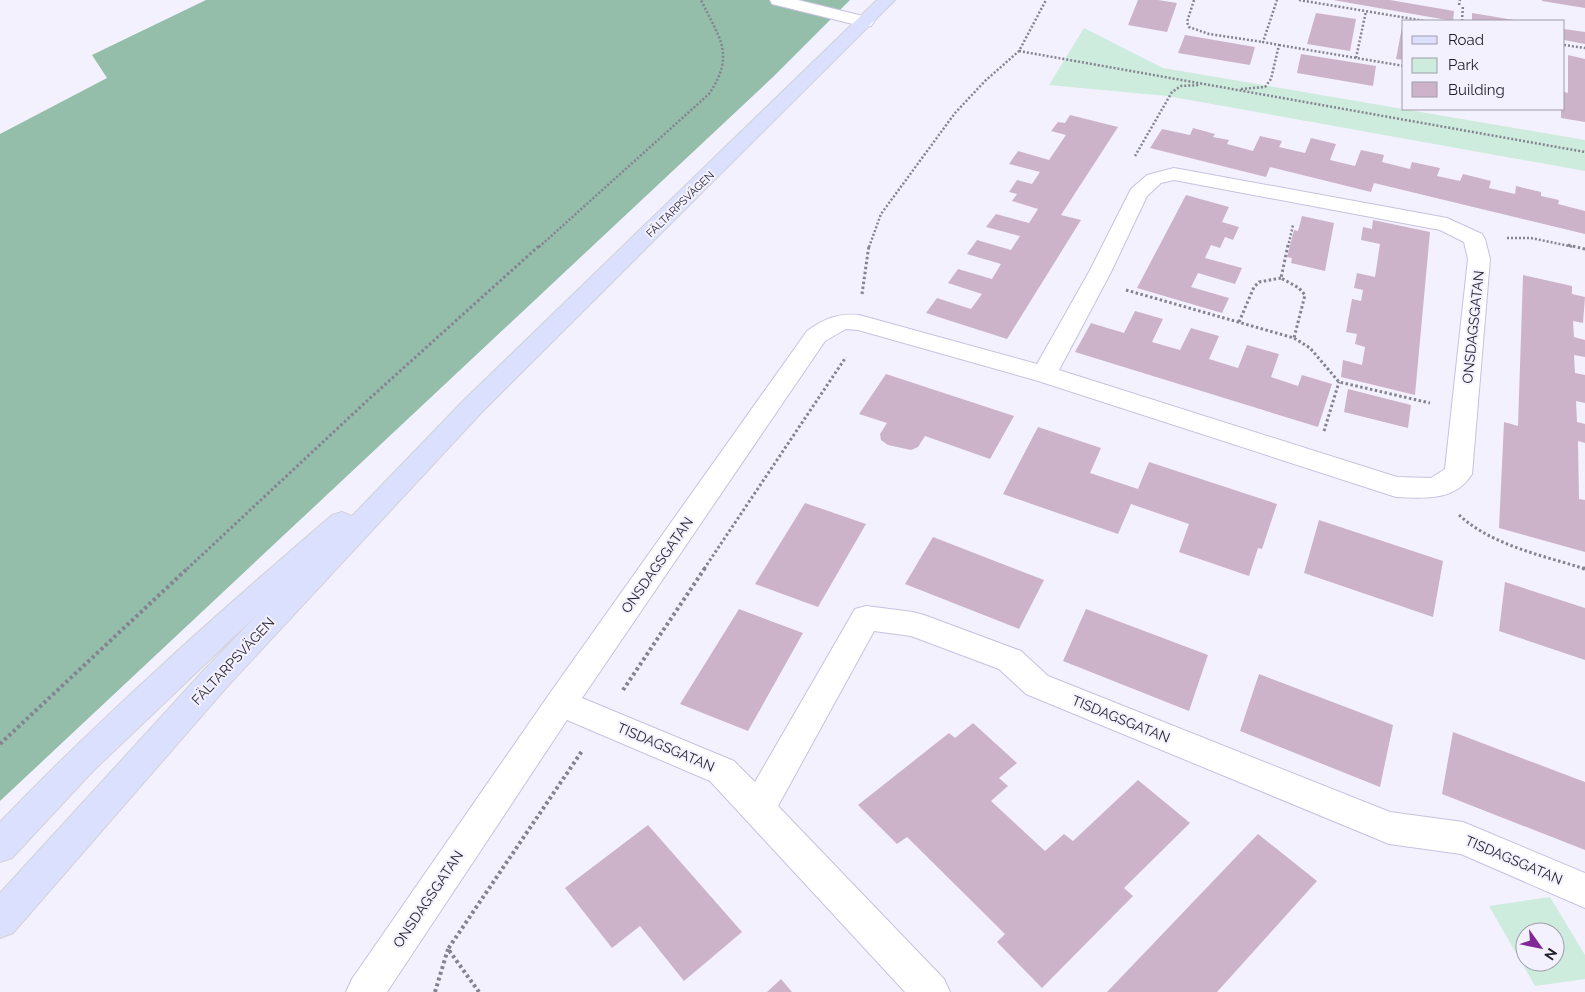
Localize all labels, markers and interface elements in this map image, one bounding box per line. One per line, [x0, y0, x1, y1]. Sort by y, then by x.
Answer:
legend [1402, 20, 1565, 110]
text: Road [1448, 31, 1484, 49]
text: Park [1448, 56, 1479, 74]
text: Building [1448, 81, 1505, 99]
street label: FÄLTARPSVÄGEN [644, 169, 717, 240]
street label: ONSDAGSGATAN [1459, 270, 1487, 384]
street label: ONSDAGSGATAN [618, 514, 696, 616]
street label: FÄLTARPSVÄGEN [187, 613, 278, 708]
street label: TISDAGSGATAN [1070, 692, 1172, 746]
street label: TISDAGSGATAN [615, 719, 717, 775]
street label: TISDAGSGATAN [1463, 832, 1565, 888]
street label: ONSDAGSGATAN [390, 847, 466, 951]
north arrow [1515, 922, 1565, 972]
text: N [1541, 945, 1561, 963]

